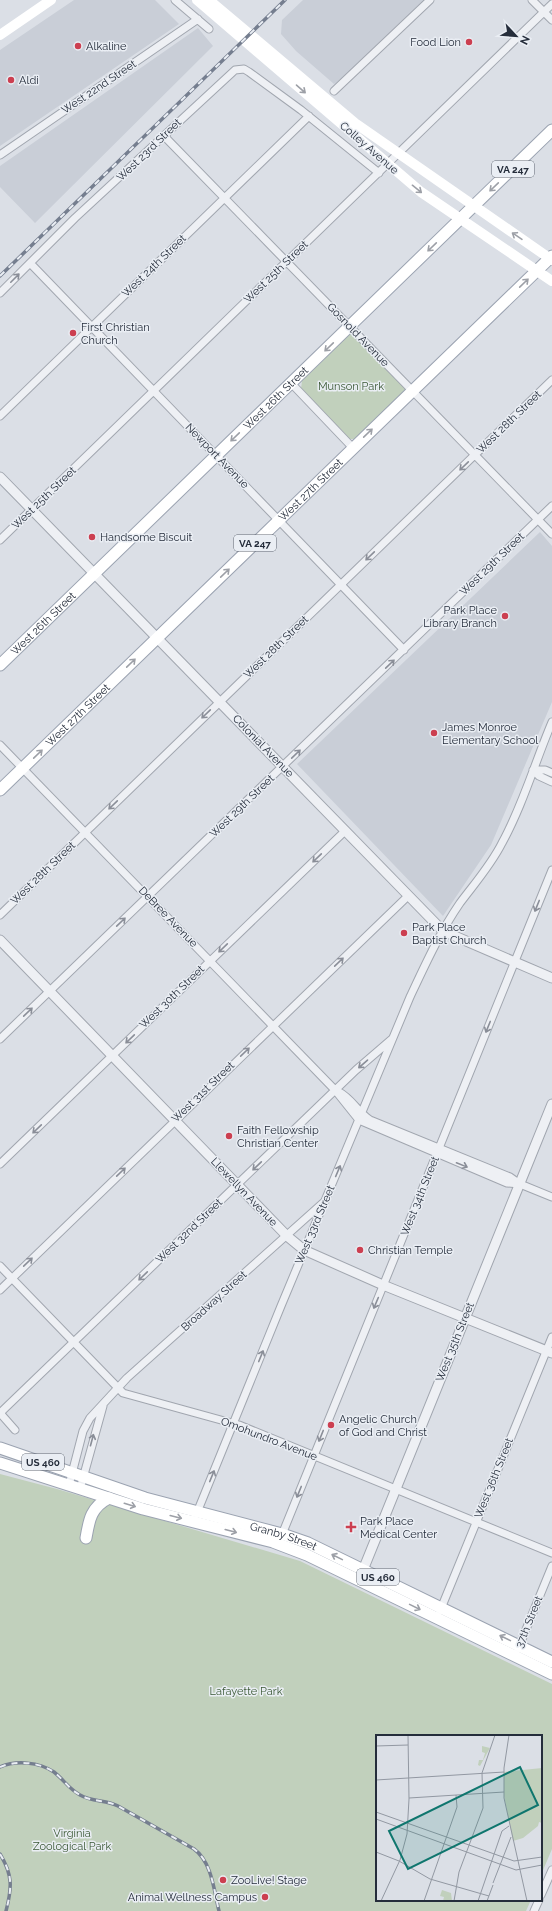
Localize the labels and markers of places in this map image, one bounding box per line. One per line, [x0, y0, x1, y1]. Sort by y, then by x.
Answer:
place label: Food Lion [410, 36, 461, 49]
marker: Food Lion [464, 37, 474, 47]
place label: Alkaline [86, 40, 127, 53]
marker: Alkaline [73, 41, 83, 51]
place label: Aldi [19, 74, 39, 87]
marker: Aldi [6, 75, 16, 85]
place label: First Christian Church [81, 321, 150, 347]
marker: First Christian Church [68, 328, 78, 338]
place label: Handsome Biscuit [100, 531, 193, 544]
marker: Handsome Biscuit [87, 532, 97, 542]
place label: Park Place Library Branch [423, 604, 498, 630]
marker: Park Place Library Branch [500, 611, 510, 621]
place label: James Monroe Elementary School [442, 721, 538, 747]
marker: James Monroe Elementary School [429, 728, 439, 738]
place label: Park Place Baptist Church [412, 921, 487, 947]
marker: Park Place Baptist Church [399, 928, 409, 938]
place label: Faith Fellowship Christian Center [237, 1124, 319, 1150]
marker: Faith Fellowship Christian Center [224, 1131, 234, 1141]
place label: Christian Temple [368, 1244, 453, 1257]
marker: Christian Temple [355, 1245, 365, 1255]
place label: Angelic Church of God and Christ [339, 1413, 427, 1439]
marker: Angelic Church of God and Christ [326, 1420, 336, 1430]
place label: Park Place Medical Center [360, 1515, 437, 1541]
marker: Park Place Medical Center [345, 1521, 357, 1533]
place label: ZooLive! Stage [231, 1874, 307, 1887]
marker: ZooLive! Stage [218, 1875, 228, 1885]
place label: Animal Wellness Campus [128, 1891, 257, 1904]
marker: Animal Wellness Campus [260, 1892, 270, 1902]

